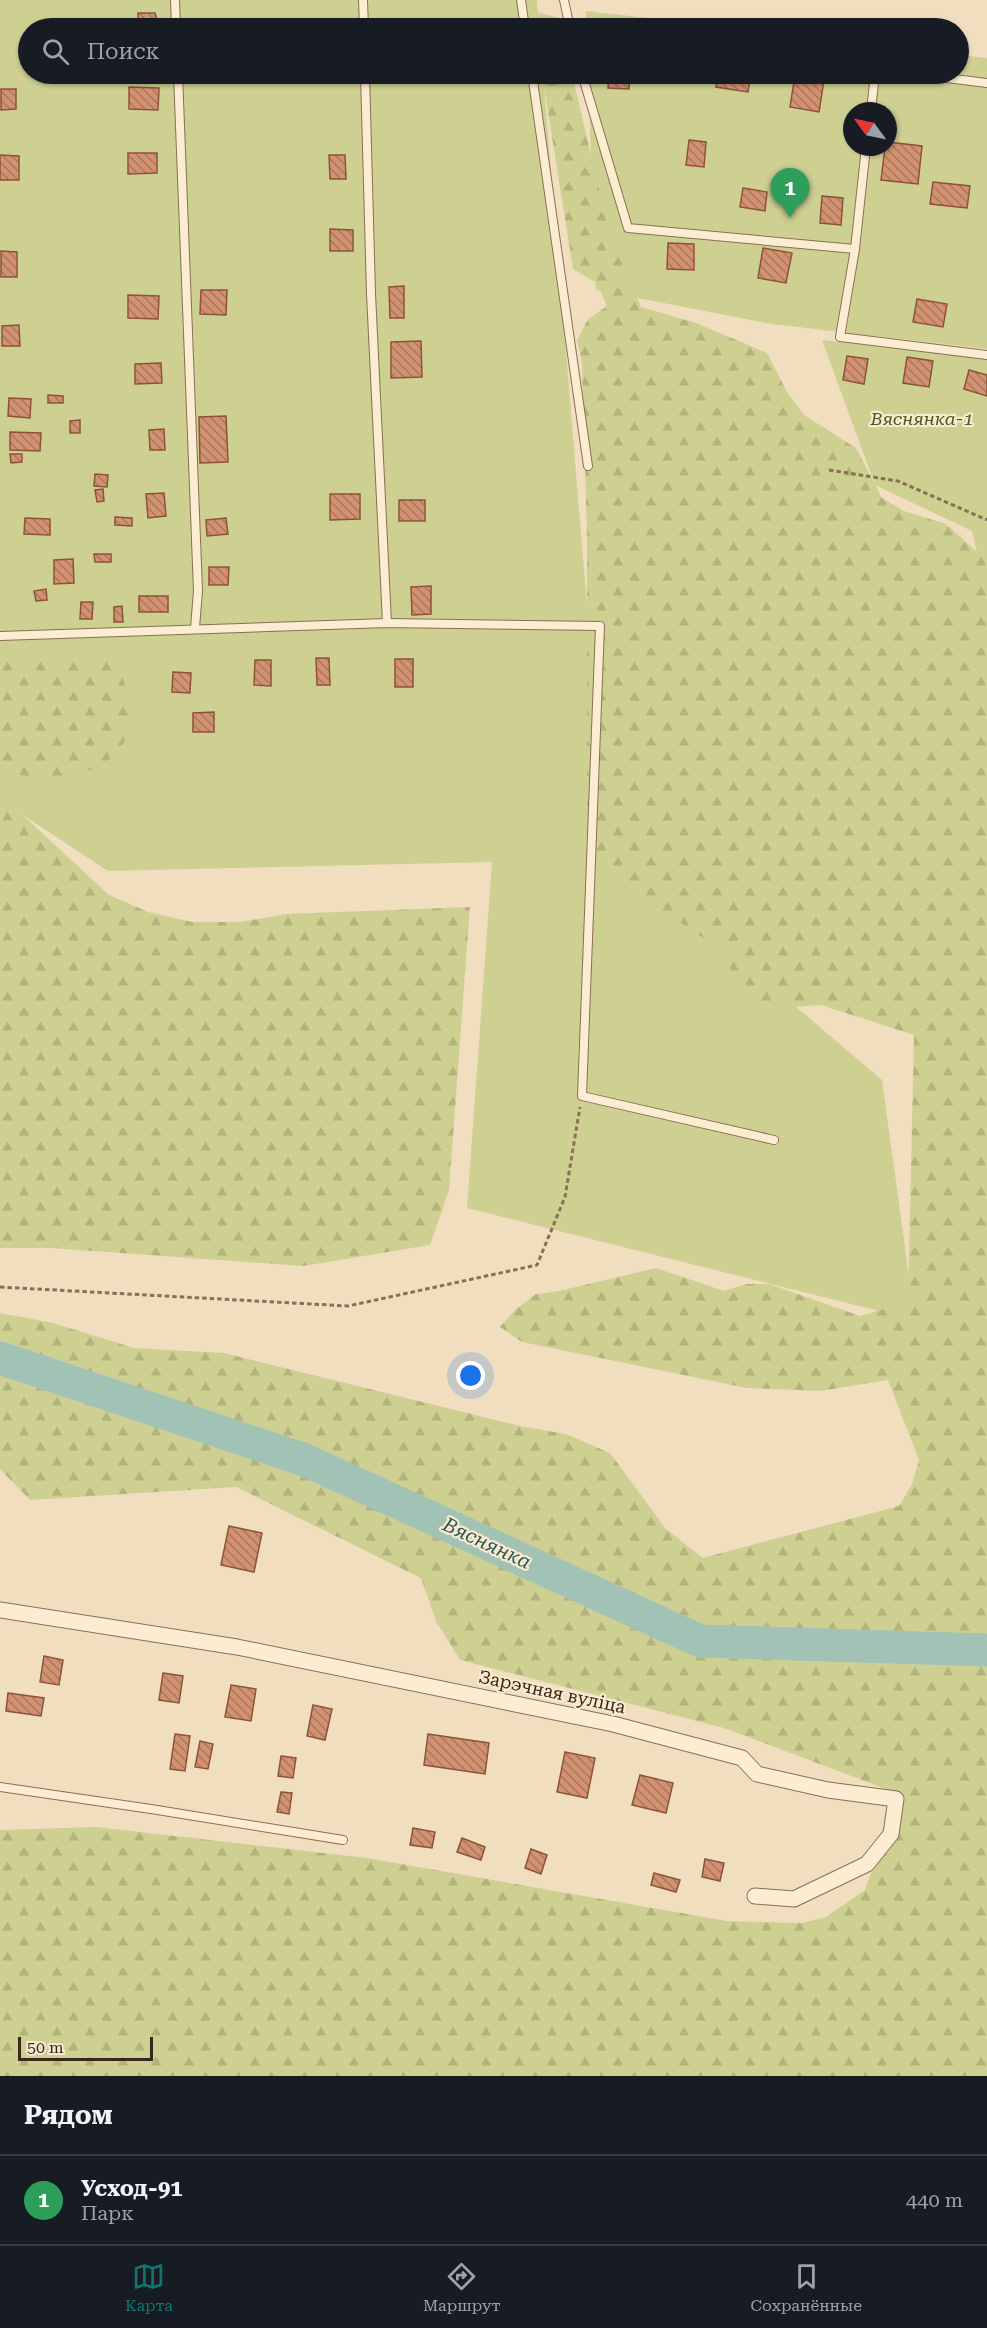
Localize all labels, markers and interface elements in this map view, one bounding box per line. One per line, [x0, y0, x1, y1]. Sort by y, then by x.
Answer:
search box [18, 18, 969, 84]
icon: search [39, 35, 72, 68]
text: Поиск [87, 39, 159, 64]
north arrow [843, 102, 897, 156]
pin: 1 [770, 168, 810, 218]
park label: Вяснянка-1 [870, 408, 973, 429]
your location [456, 1361, 485, 1390]
water label: Вяснянка [438, 1512, 535, 1574]
street label: Зарэчная вуліца [477, 1666, 628, 1717]
scale bar [18, 2034, 153, 2062]
text: 50 m [27, 2038, 64, 2057]
text: Рядом [24, 2100, 113, 2130]
text: Усход-91 [81, 2176, 183, 2201]
text: 1 [38, 2188, 49, 2212]
text: 440 m [906, 2188, 963, 2212]
text: Парк [81, 2201, 134, 2225]
tab: Карта [125, 2260, 173, 2315]
tab: Маршрут [423, 2260, 500, 2315]
tab: Сохранённые [751, 2260, 862, 2315]

